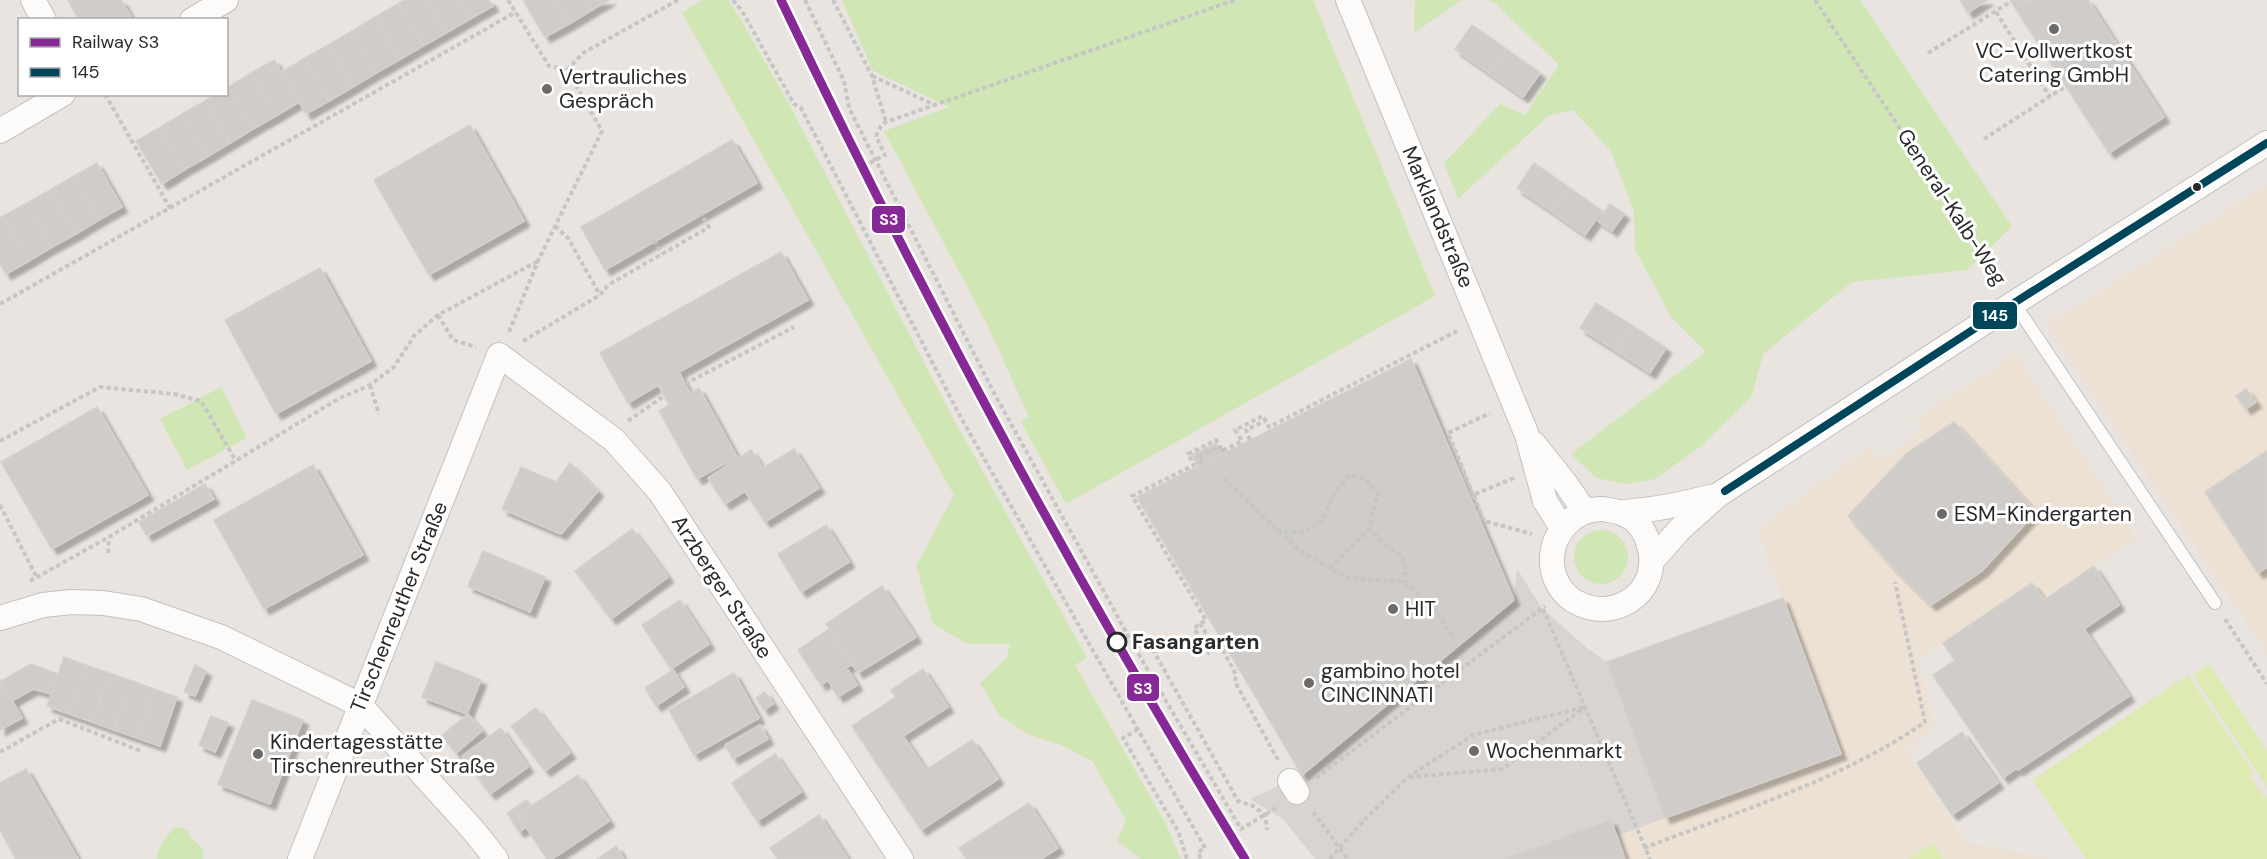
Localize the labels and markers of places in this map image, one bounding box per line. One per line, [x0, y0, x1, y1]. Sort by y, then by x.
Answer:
marker: VC-Vollwertkost Catering GmbH [2047, 22, 2061, 36]
place label: VC-Vollwertkost Catering GmbH [1975, 37, 2133, 89]
place label: Vertrauliches Gespräch [559, 63, 687, 115]
marker: Vertrauliches Gespräch [540, 82, 554, 96]
unlabelled marker [2191, 181, 2203, 193]
place label: ESM-Kindergarten [1954, 500, 2132, 528]
marker: ESM-Kindergarten [1935, 507, 1949, 521]
place label: HIT [1405, 595, 1436, 623]
marker: HIT [1386, 602, 1400, 616]
place label: Fasangarten [1132, 628, 1259, 656]
marker: Fasangarten [1107, 632, 1127, 652]
place label: gambino hotel CINCINNATI [1321, 657, 1460, 709]
marker: gambino hotel CINCINNATI [1302, 676, 1316, 690]
place label: Kindertagesstätte Tirschenreuther Straße [270, 728, 495, 780]
place label: Wochenmarkt [1486, 737, 1623, 765]
marker: Wochenmarkt [1467, 744, 1481, 758]
marker: Kindertagesstätte Tirschenreuther Straße [251, 747, 265, 761]

